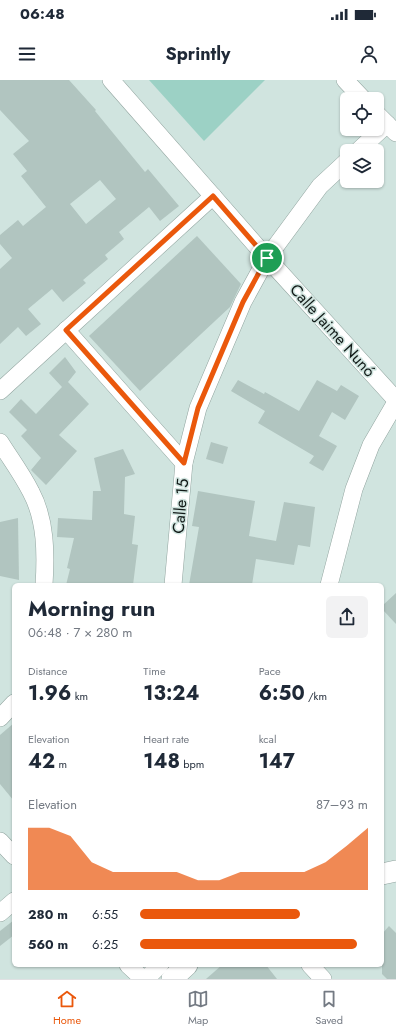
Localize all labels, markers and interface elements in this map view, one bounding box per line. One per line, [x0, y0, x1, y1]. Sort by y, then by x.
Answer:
text: 06:48 [20, 3, 65, 25]
text: Sprintly [165, 41, 231, 67]
icon: menu [16, 43, 38, 65]
icon: person [358, 43, 380, 65]
map controls [340, 92, 384, 188]
button: locate [340, 92, 384, 136]
button: layers [340, 144, 384, 188]
pin [250, 241, 284, 275]
icon: arrive [256, 247, 278, 269]
street label: Calle Jaime Nunó [285, 279, 381, 382]
street label: Calle 15 [167, 478, 194, 535]
text: Morning run [28, 592, 155, 624]
button: share [326, 596, 368, 638]
text: 06:48 · 7 × 280 m [28, 623, 132, 642]
text: Distance [28, 663, 67, 679]
text: Time [143, 663, 166, 679]
text: Pace [259, 663, 281, 679]
text: 1.96 [28, 679, 71, 708]
text: 13:24 [143, 679, 199, 708]
text: 6:50 [259, 679, 305, 708]
text: km [71, 688, 88, 704]
text: /km [305, 688, 327, 704]
text: Elevation [28, 731, 70, 747]
text: Heart rate [143, 731, 189, 747]
text: kcal [259, 731, 276, 747]
text: 42 [28, 747, 55, 776]
text: 148 [143, 747, 180, 776]
text: 147 [259, 747, 295, 776]
text: m [55, 756, 67, 772]
text: bpm [180, 756, 204, 772]
text: Elevation [28, 795, 77, 814]
text: 87–93 m [316, 795, 368, 814]
text: 280 m [28, 905, 68, 924]
text: 6:55 [92, 905, 118, 924]
text: 560 m [28, 935, 68, 954]
text: 6:25 [92, 935, 118, 954]
tab: Home [53, 988, 81, 1028]
tab: Map [187, 988, 209, 1028]
tab: Saved [315, 988, 343, 1028]

